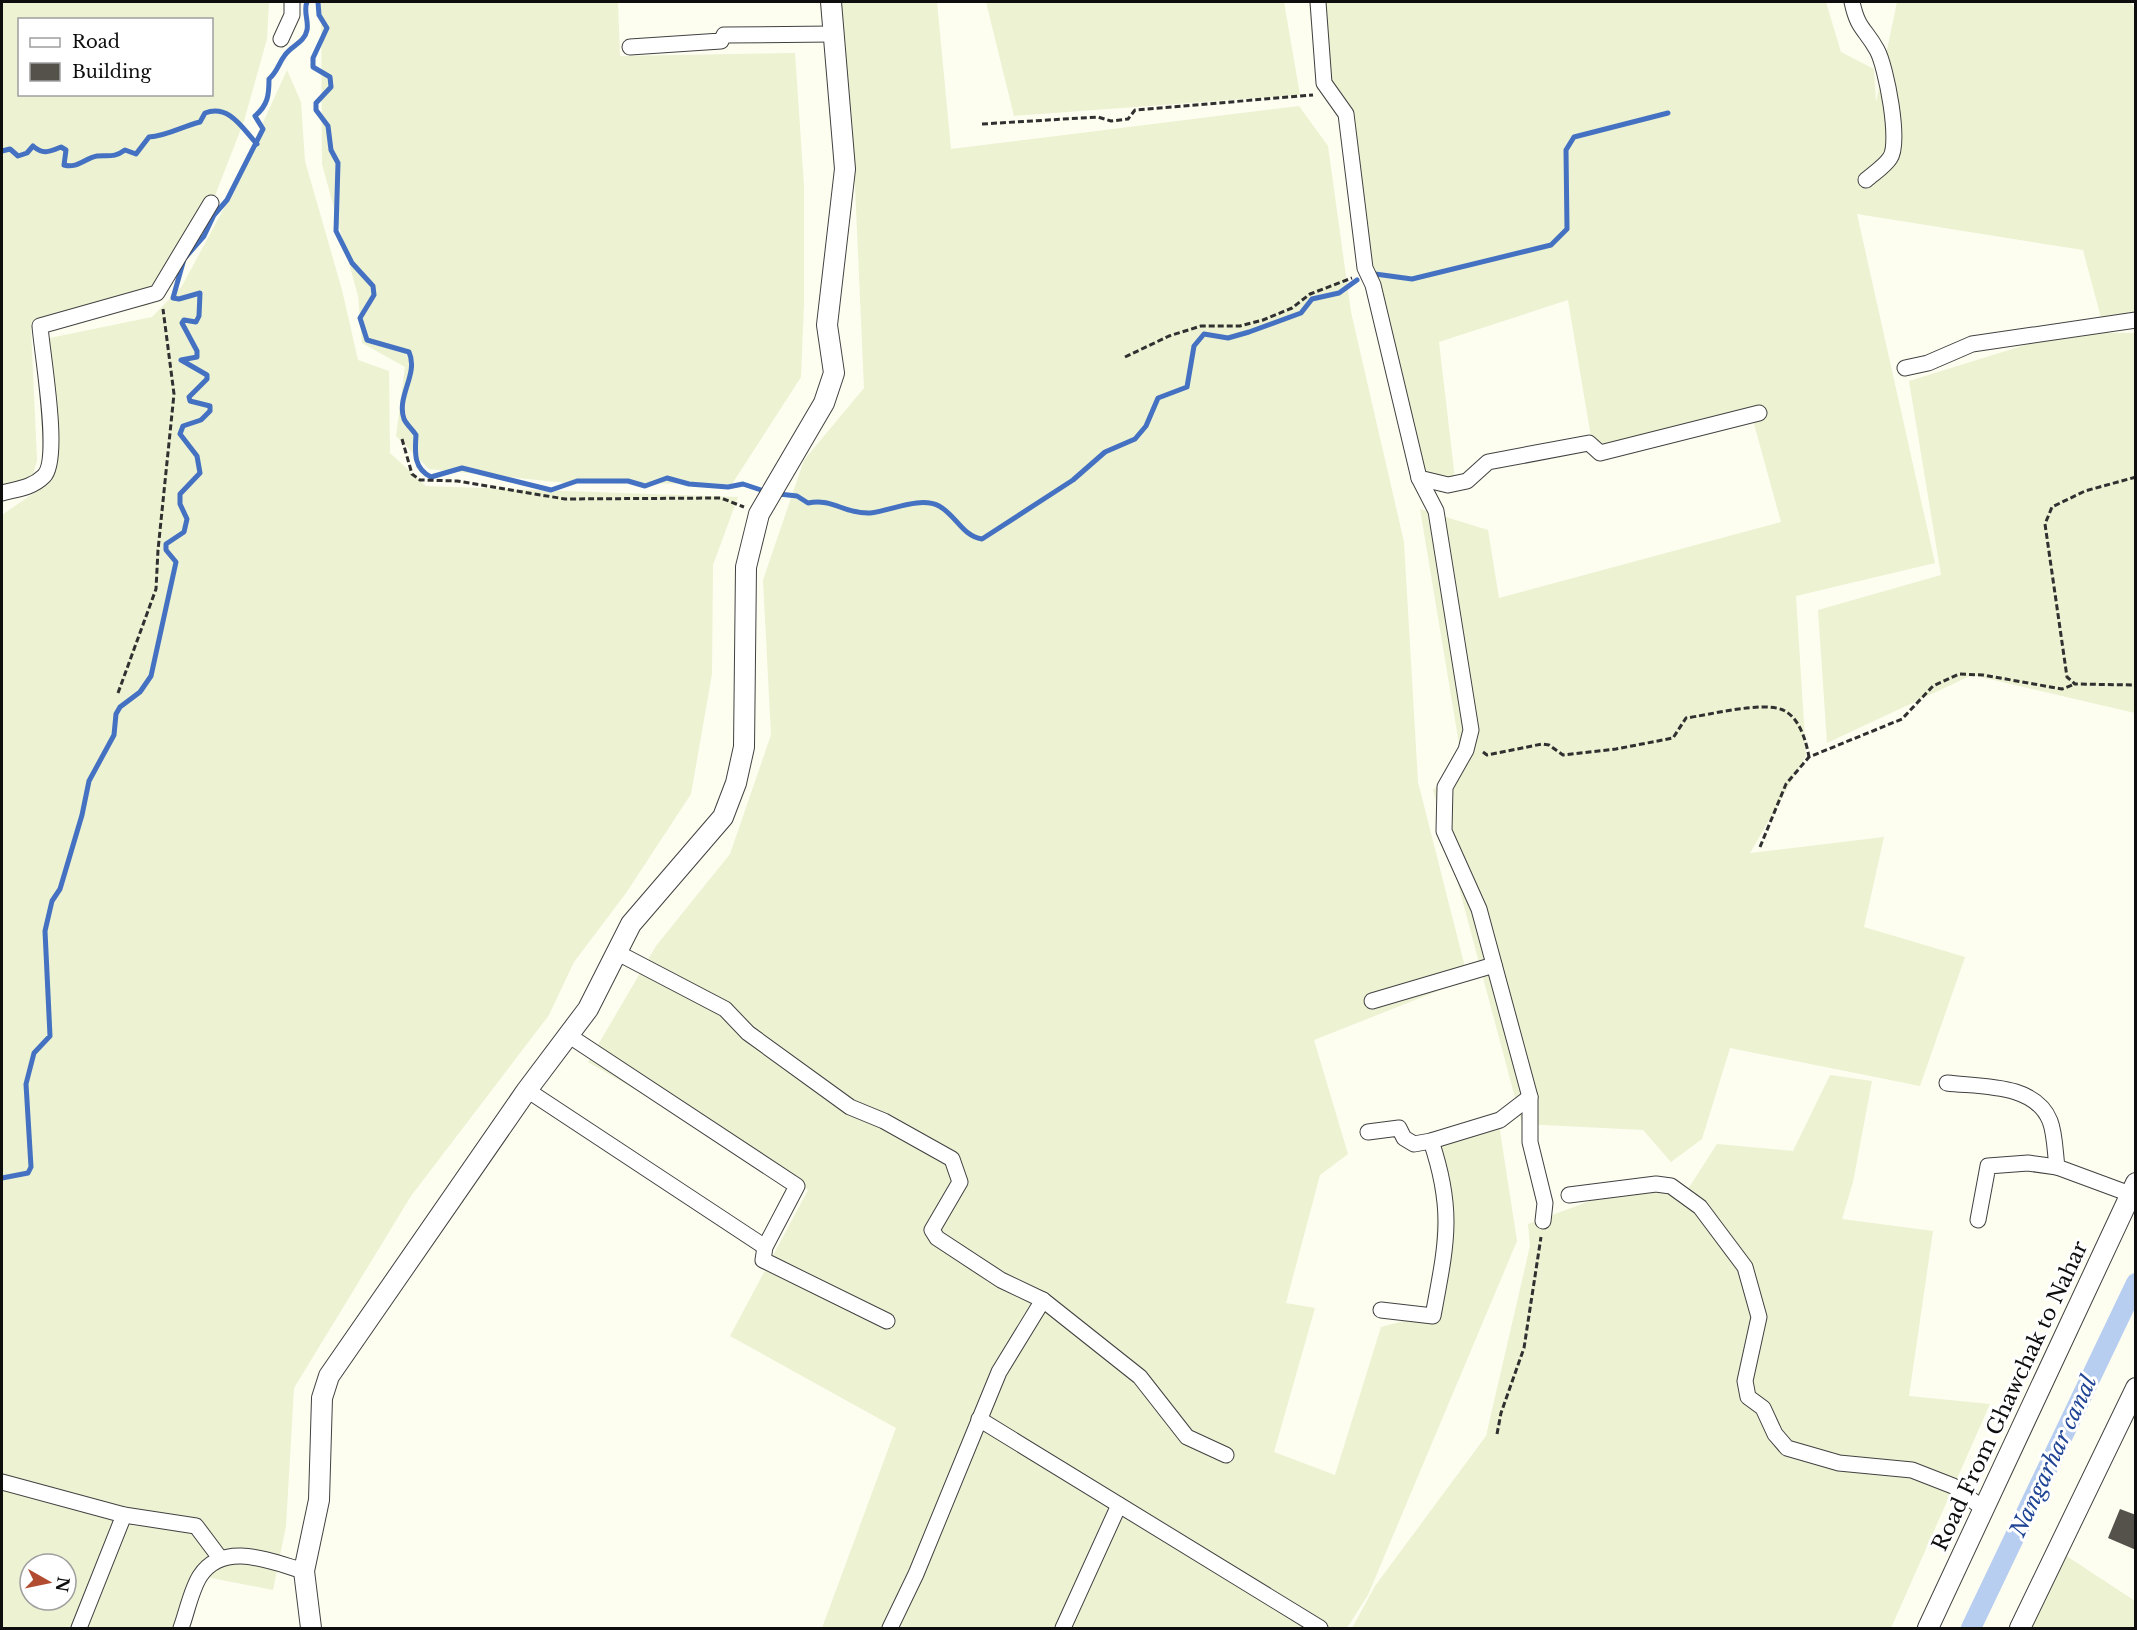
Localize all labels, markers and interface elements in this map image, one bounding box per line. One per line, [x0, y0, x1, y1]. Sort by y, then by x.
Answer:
legend [18, 18, 213, 96]
text: Road [72, 31, 120, 53]
text: Building [72, 61, 151, 83]
street label: Road From Ghawchak to Nahar [1927, 1237, 2093, 1555]
water label: Nangarhar canal [2004, 1371, 2103, 1542]
north arrow [18, 1552, 78, 1612]
text: N [52, 1575, 74, 1593]

